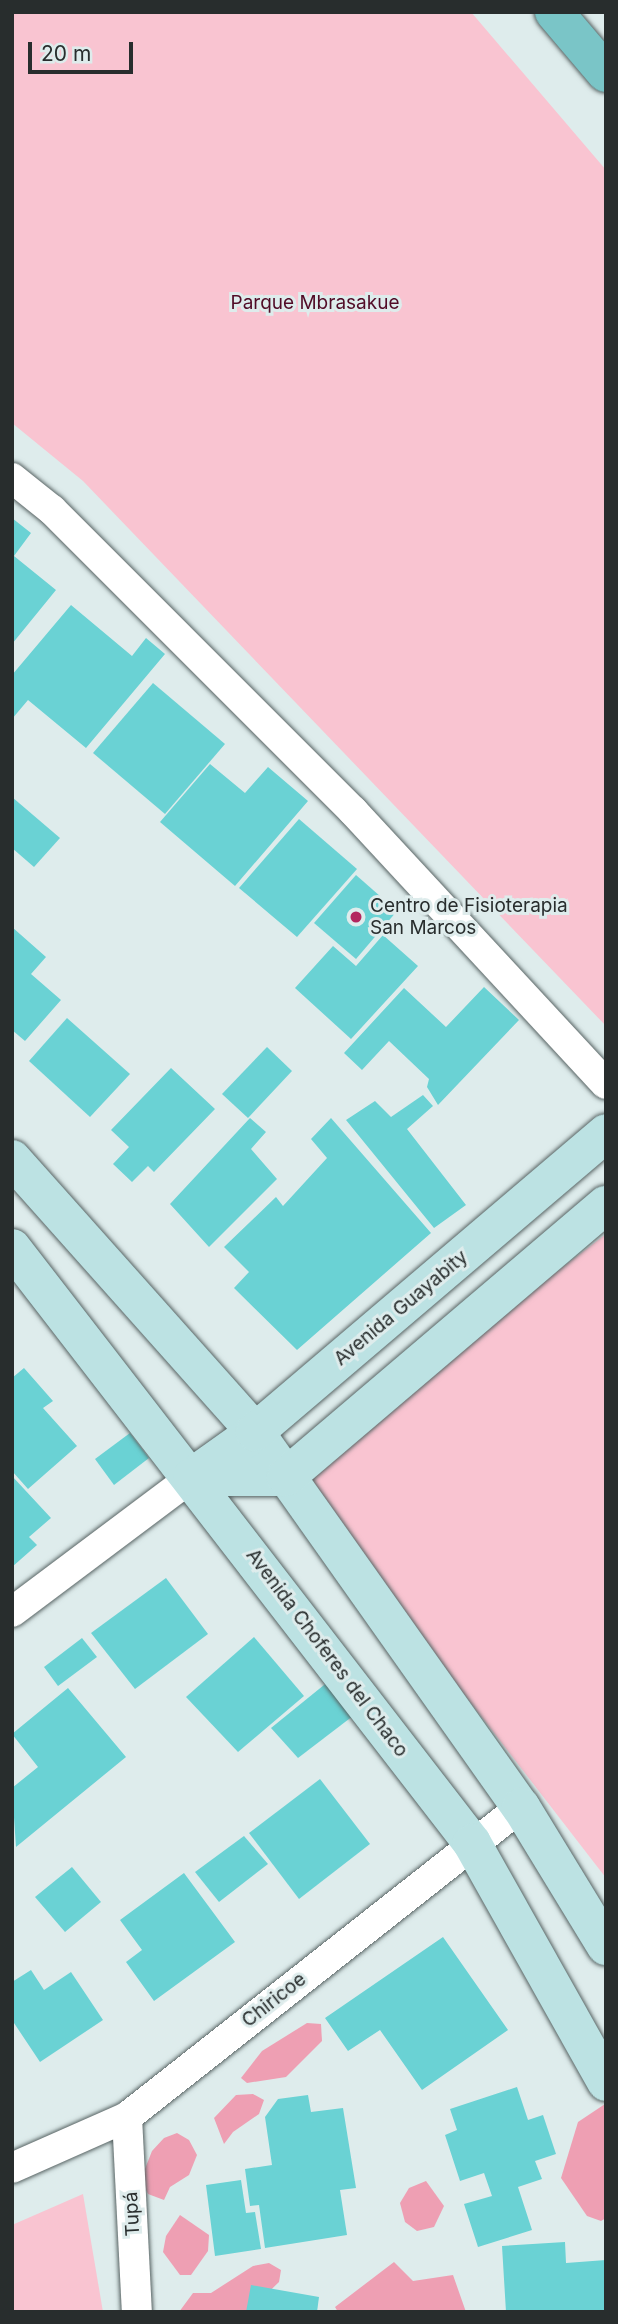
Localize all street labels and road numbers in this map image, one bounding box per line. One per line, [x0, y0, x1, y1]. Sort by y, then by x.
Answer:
street label: Avenida Guayabity [330, 1246, 472, 1370]
street label: Avenida Choferes del Chaco [241, 1544, 413, 1762]
street label: Chiricoe [237, 1968, 311, 2032]
street label: Tupá [119, 2191, 145, 2237]

